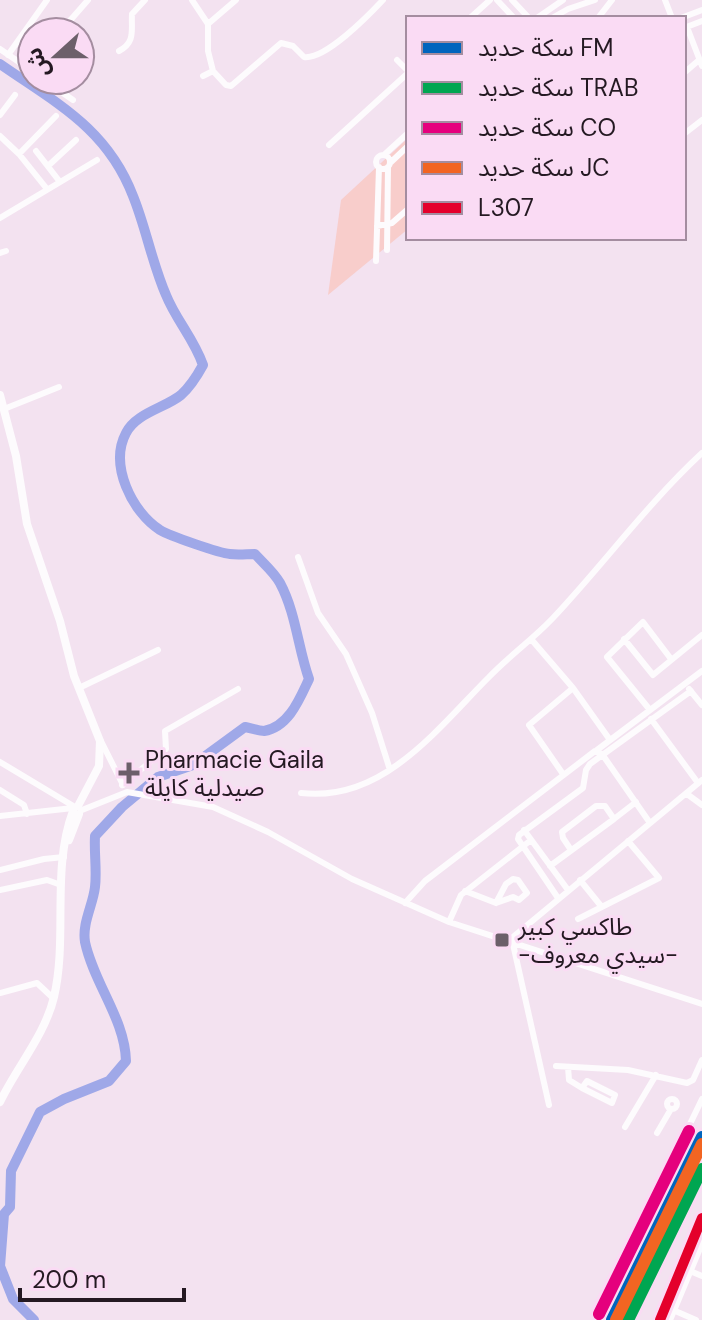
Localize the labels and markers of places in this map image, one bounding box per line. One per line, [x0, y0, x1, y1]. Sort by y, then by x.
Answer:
place label: Pharmacie Gaila صيدلية كايلة [145, 744, 324, 803]
marker: Pharmacie Gaila صيدلية كايلة [120, 764, 138, 782]
place label: طاكسي كبير -سيدي معروف- [517, 911, 678, 973]
marker: طاكسي كبير -سيدي معروف- [493, 931, 511, 949]

